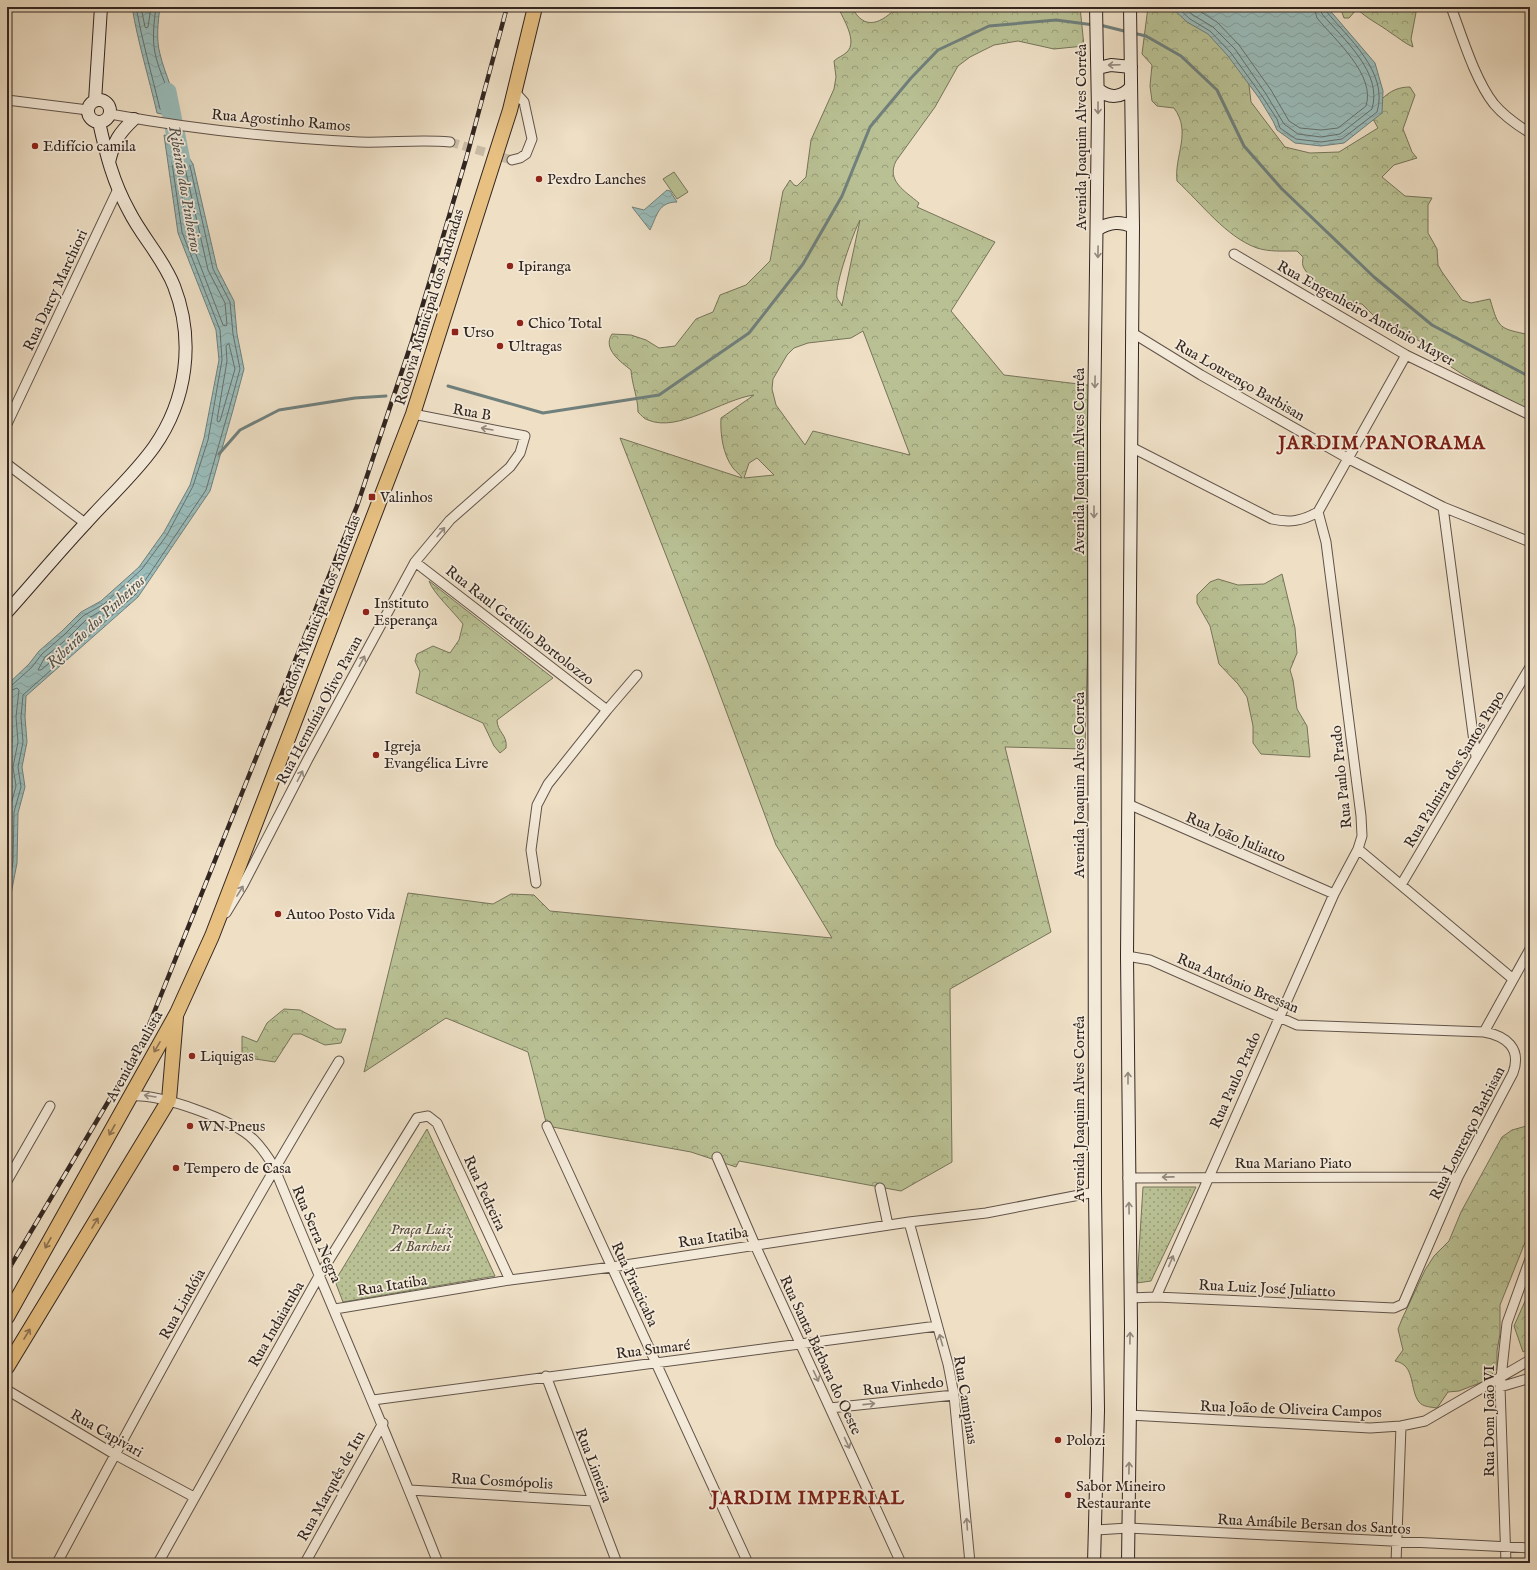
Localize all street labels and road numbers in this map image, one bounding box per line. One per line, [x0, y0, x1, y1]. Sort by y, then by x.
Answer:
street label: Avenida Joaquim Alves Corrêa [1072, 43, 1091, 231]
street label: Rua Agostinho Ramos [211, 105, 351, 136]
street label: Rodovia Municipal dos Andradas [391, 207, 468, 408]
street label: Rua Darcy Marchiori [19, 226, 92, 354]
street label: Rua Engenheiro Antônio Mayer [1273, 257, 1458, 371]
street label: Rua Lourenço Barbisan [1171, 335, 1308, 425]
street label: Avenida Joaquim Alves Corrêa [1070, 367, 1089, 555]
street label: Rua B [451, 400, 493, 425]
street label: Rodovia Municipal dos Andradas [274, 512, 365, 710]
street label: Rua Raul Getúlio Bortolozzo [441, 561, 598, 689]
street label: Rua Hermínia Olivo Pavan [272, 633, 367, 788]
street label: Rua Palmira dos Santos Pupo [1400, 687, 1509, 851]
street label: Avenida Joaquim Alves Corrêa [1070, 691, 1089, 879]
street label: Rua Paulo Prado [1327, 724, 1356, 830]
street label: Rua João Juliatto [1183, 808, 1289, 867]
street label: Rua Antônio Bressan [1174, 949, 1302, 1018]
street label: Avenida Paulista [101, 1007, 167, 1106]
street label: Avenida Joaquim Alves Corrêa [1070, 1015, 1089, 1203]
street label: Rua Paulo Prado [1206, 1029, 1265, 1132]
street label: Rua Lourenço Barbisan [1426, 1063, 1509, 1203]
street label: Rua Pedreira [459, 1153, 510, 1234]
street label: Rua Mariano Piato [1234, 1154, 1352, 1173]
street label: Rua Serra Negra [288, 1183, 346, 1286]
street label: Rua Itatiba [677, 1223, 750, 1252]
street label: Rua Piracicaba [607, 1239, 663, 1330]
street label: Rua Lindóia [155, 1265, 210, 1343]
street label: Rua Itatiba [356, 1271, 429, 1300]
street label: Rua Santa Bárbara do Oeste [775, 1273, 866, 1438]
street label: Rua Luiz José Juliatto [1198, 1275, 1336, 1302]
street label: Rua Indaiatuba [244, 1278, 309, 1370]
street label: Rua Sumaré [615, 1335, 691, 1363]
street label: Rua Campinas [949, 1354, 982, 1446]
street label: Rua Dom João VI [1480, 1365, 1499, 1477]
street label: Rua Vinhedo [861, 1373, 945, 1400]
street label: Rua João de Oliveira Campos [1200, 1397, 1382, 1422]
street label: Rua Capivari [67, 1405, 146, 1462]
street label: Rua Limeira [571, 1425, 617, 1505]
street label: Rua Marquês de Itu [293, 1428, 370, 1545]
street label: Rua Cosmópolis [450, 1469, 553, 1494]
street label: Rua Amábile Bersan dos Santos [1217, 1510, 1411, 1539]

